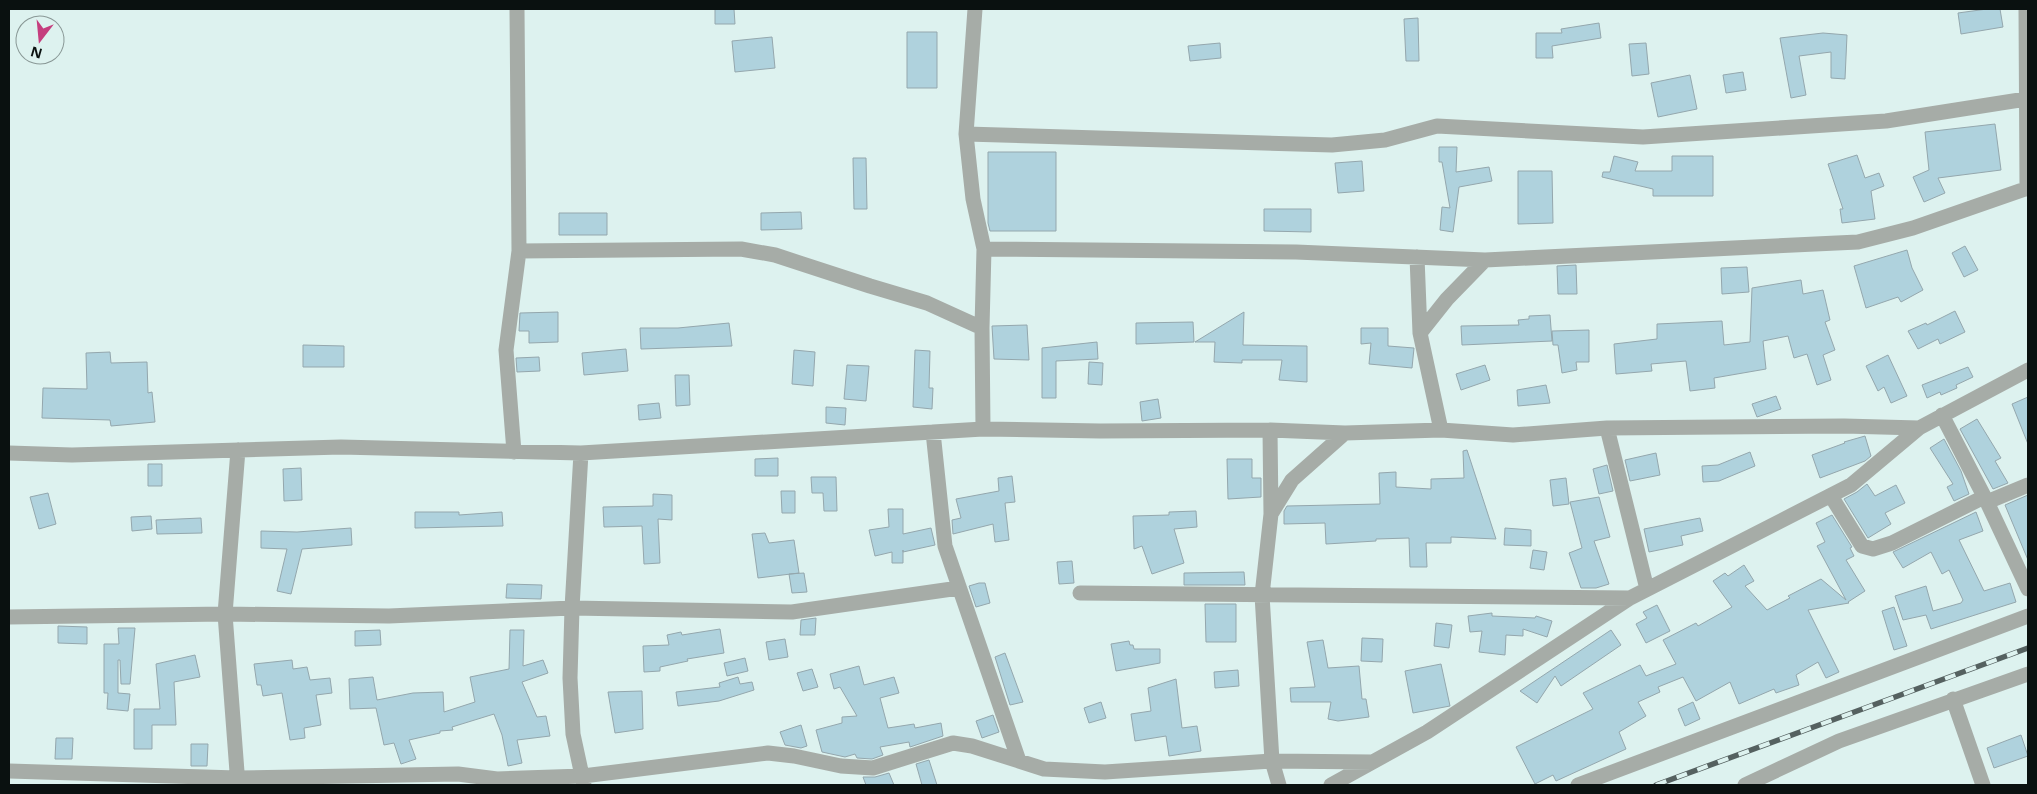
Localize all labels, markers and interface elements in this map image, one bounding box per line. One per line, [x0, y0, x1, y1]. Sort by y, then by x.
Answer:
north arrow [15, 15, 65, 65]
text: N [28, 42, 44, 64]

